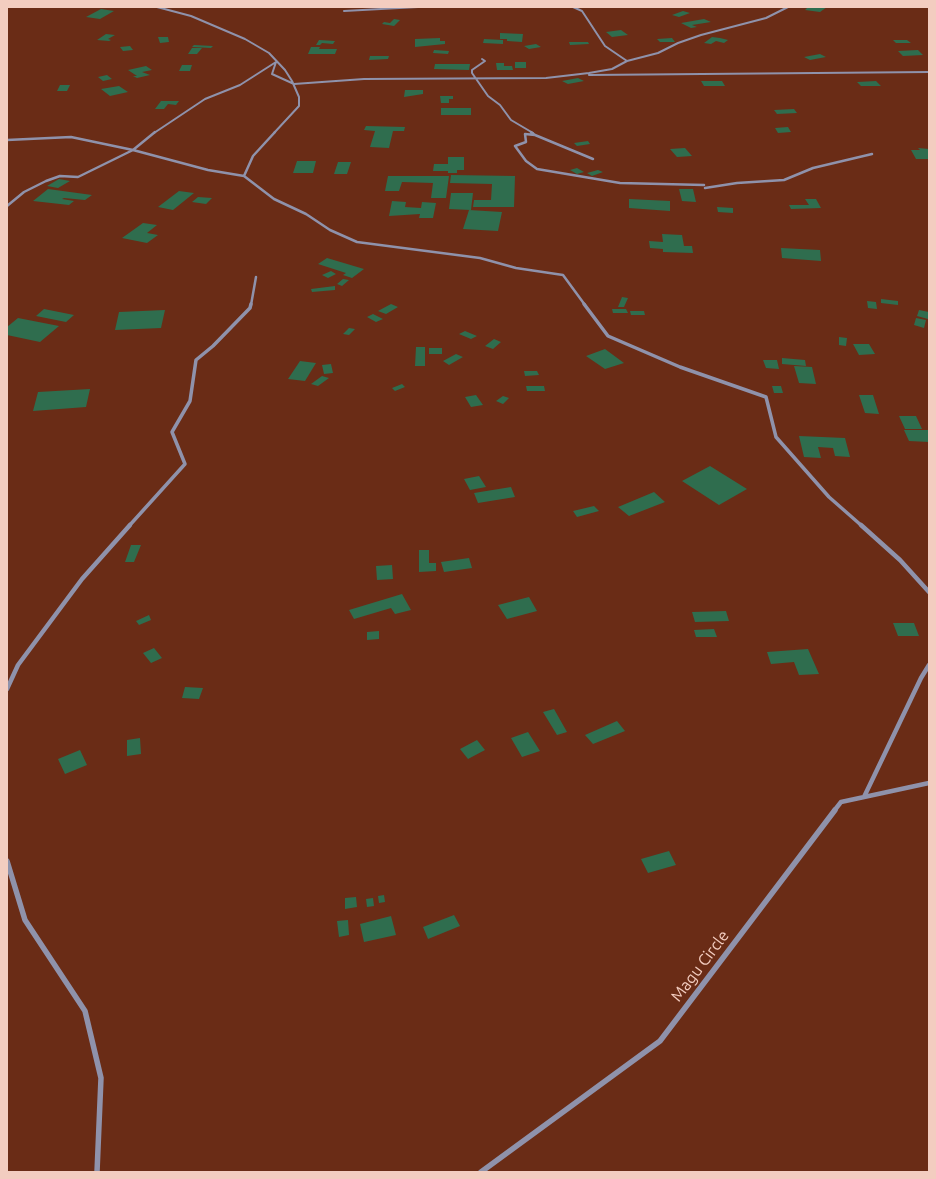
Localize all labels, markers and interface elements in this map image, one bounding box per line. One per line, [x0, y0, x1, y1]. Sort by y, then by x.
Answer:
street label: Magu Circle [667, 927, 733, 1005]

